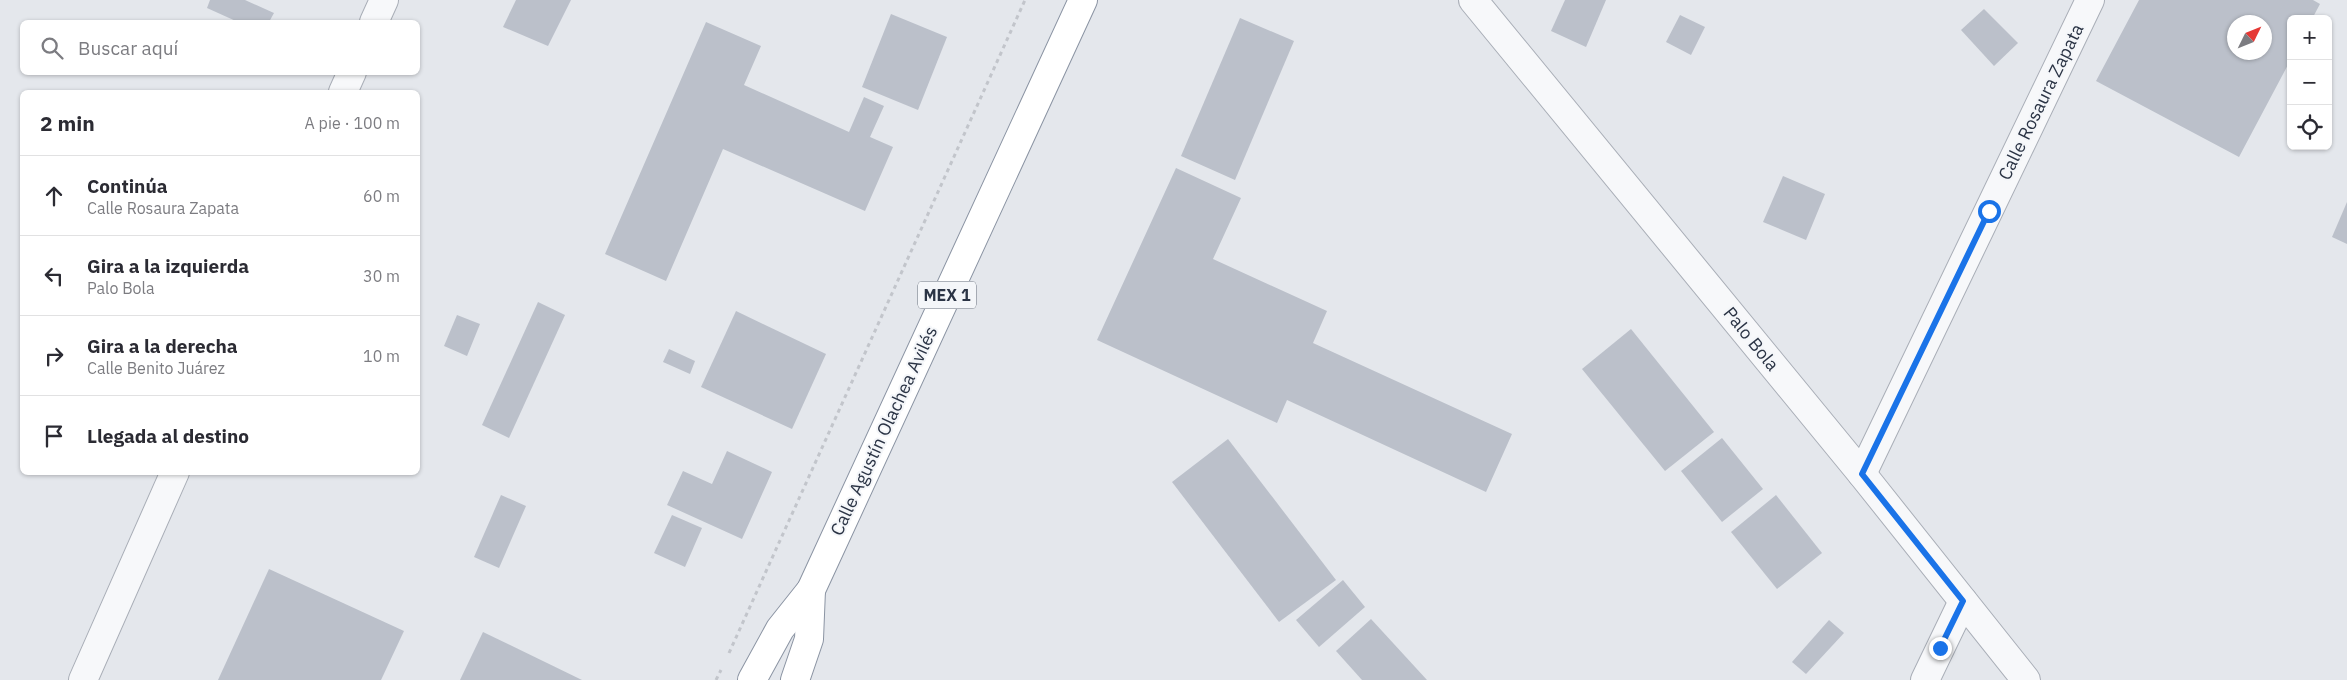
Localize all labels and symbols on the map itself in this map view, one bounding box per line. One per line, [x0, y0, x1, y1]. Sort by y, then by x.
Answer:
north arrow [2227, 15, 2272, 60]
street label: Calle Rosaura Zapata [1993, 20, 2089, 184]
route start [1978, 200, 2001, 223]
road number: MEX 1 [918, 282, 976, 308]
street label: Palo Bola [1719, 302, 1784, 376]
street label: Calle Agustín Olachea Avilés [825, 323, 942, 539]
route end [1929, 637, 1952, 660]

